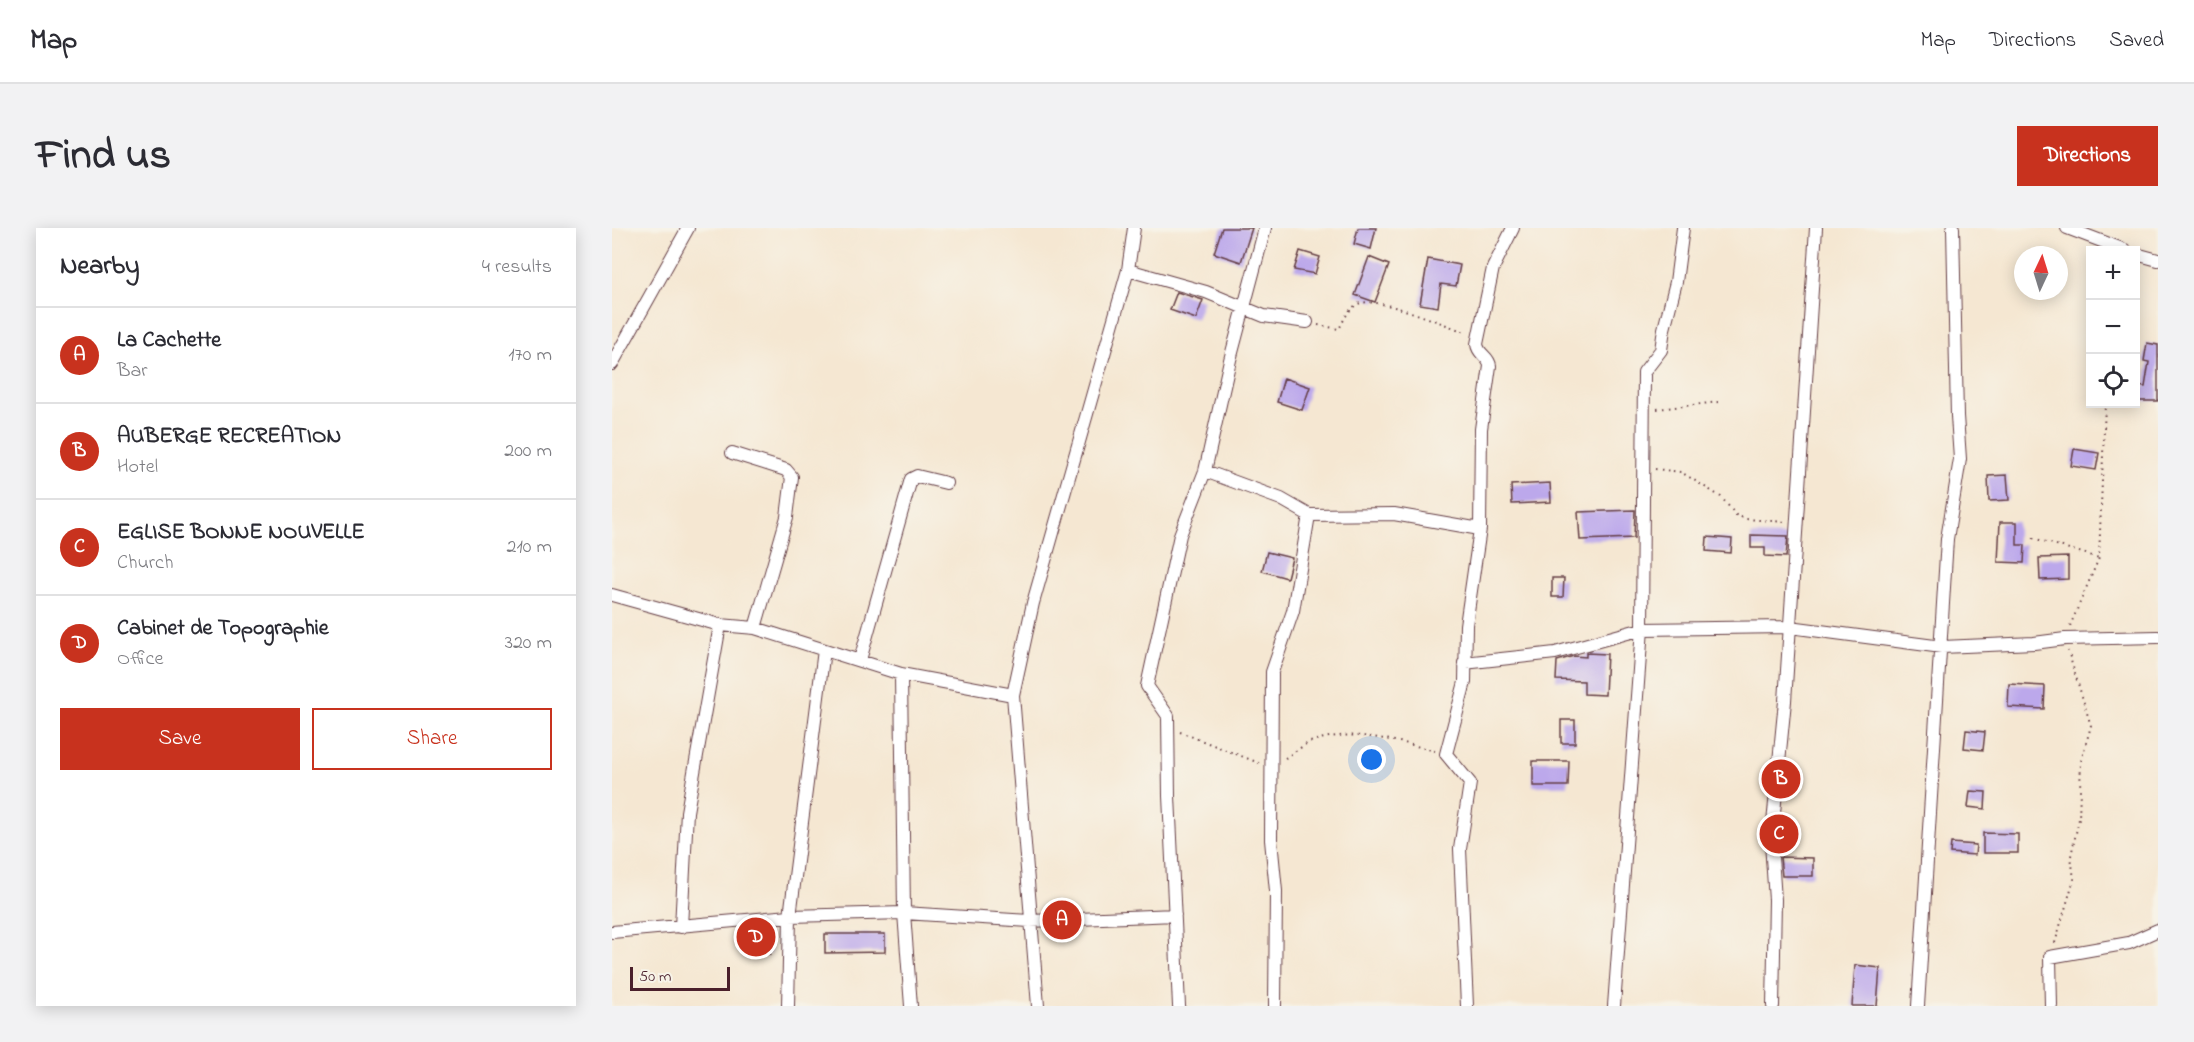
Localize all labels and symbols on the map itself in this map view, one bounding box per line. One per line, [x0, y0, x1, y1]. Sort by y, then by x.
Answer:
north arrow [2014, 246, 2068, 300]
your location [1357, 745, 1386, 774]
pin: B [1762, 756, 1800, 802]
pin: C [1760, 812, 1798, 856]
pin: A [1042, 898, 1082, 942]
pin: D [736, 914, 776, 960]
scale bar [630, 964, 730, 992]

